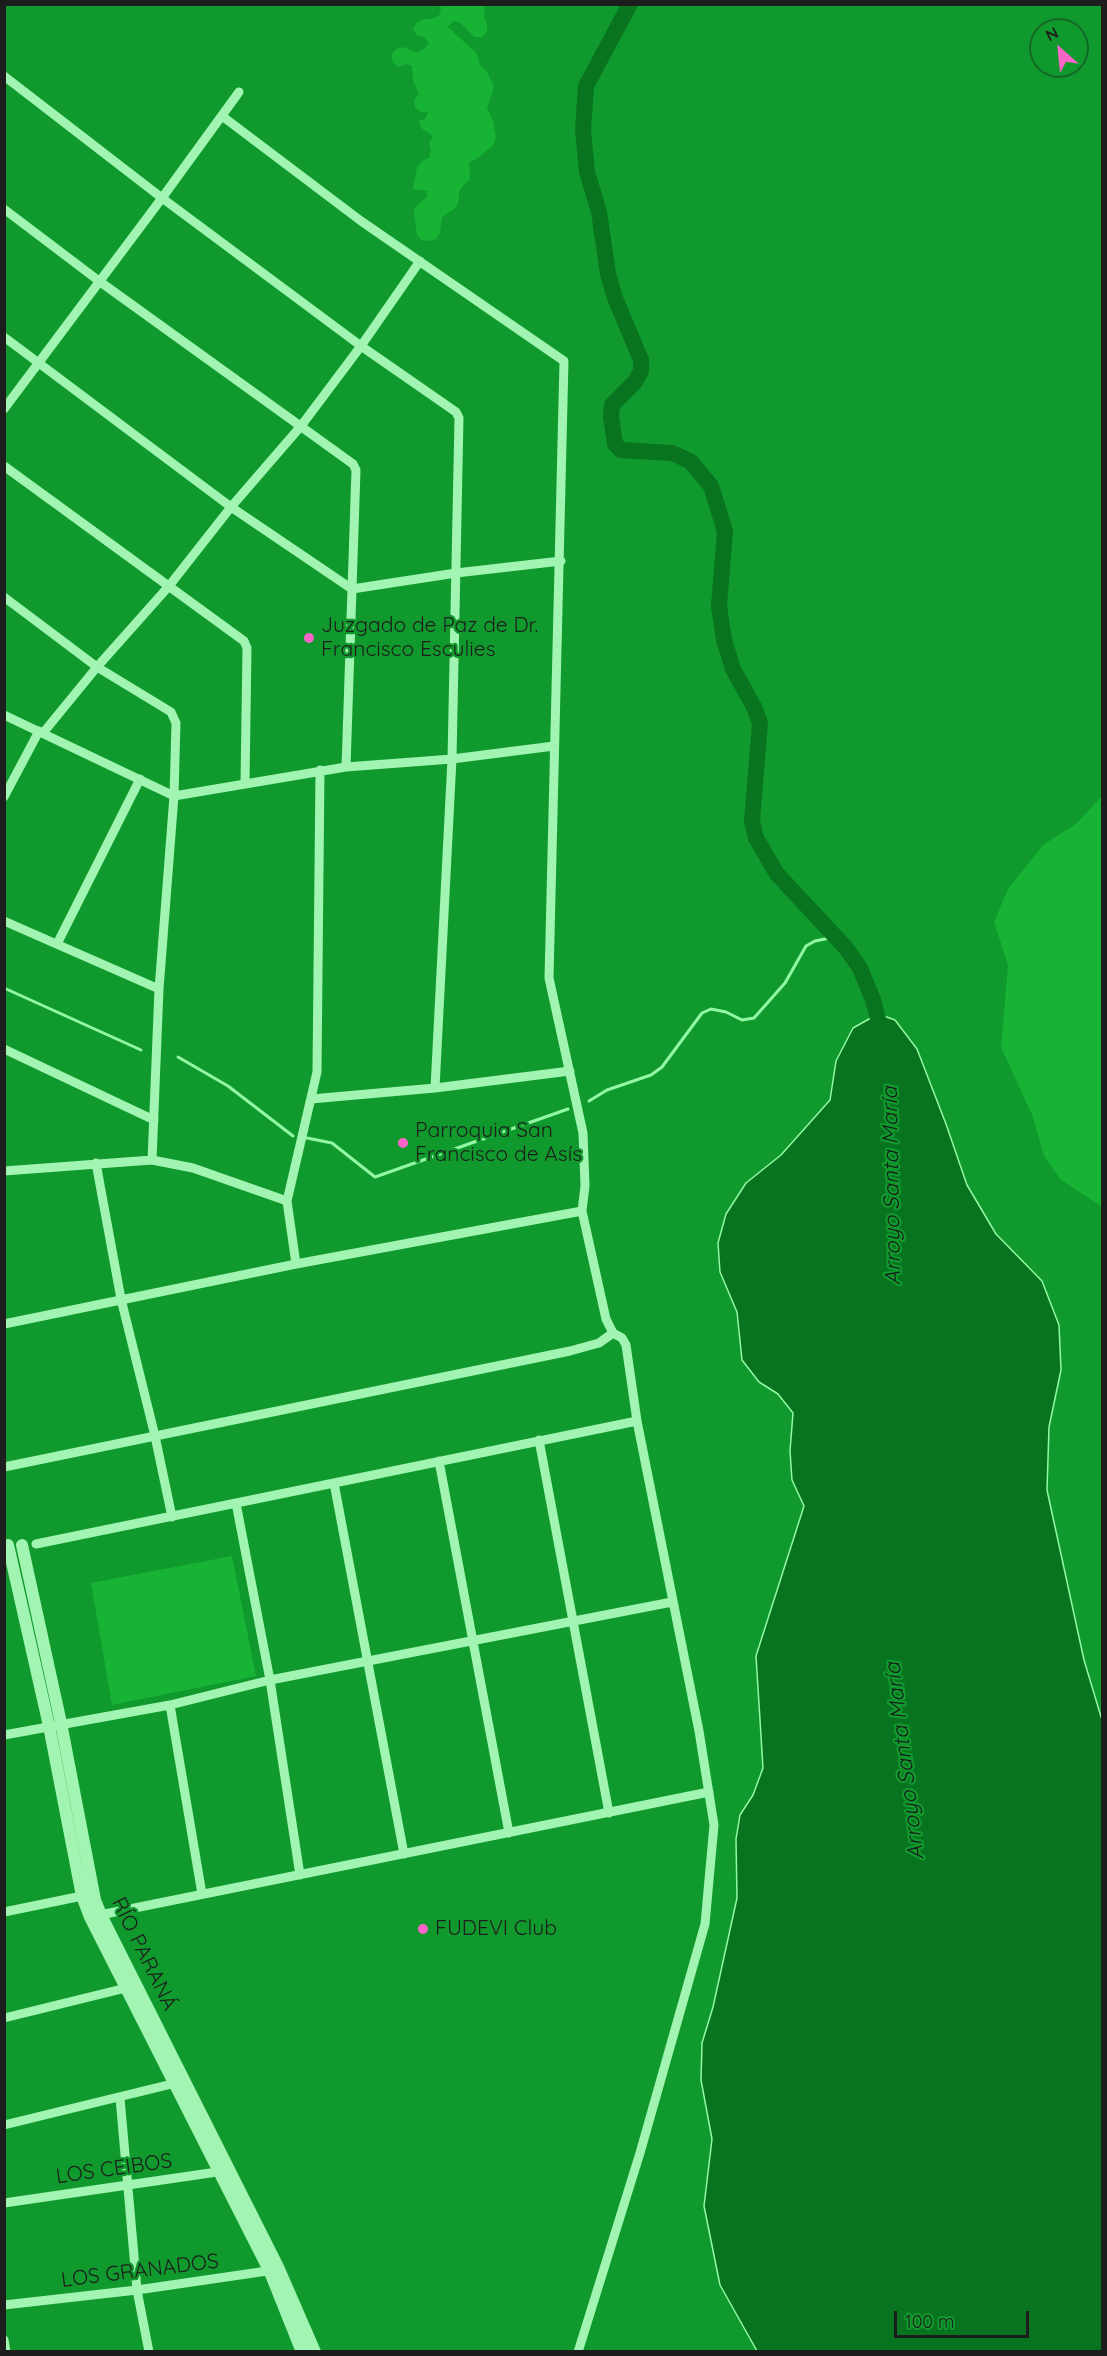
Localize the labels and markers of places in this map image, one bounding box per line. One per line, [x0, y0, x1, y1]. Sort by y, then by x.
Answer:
place label: Juzgado de Paz de Dr. Francisco Esculies [321, 613, 538, 663]
marker: Juzgado de Paz de Dr. Francisco Esculies [302, 631, 316, 645]
place label: Parroquia San Francisco de Asís [415, 1118, 582, 1168]
marker: Parroquia San Francisco de Asís [396, 1136, 410, 1150]
place label: FUDEVI Club [435, 1916, 557, 1942]
marker: FUDEVI Club [416, 1922, 430, 1936]

